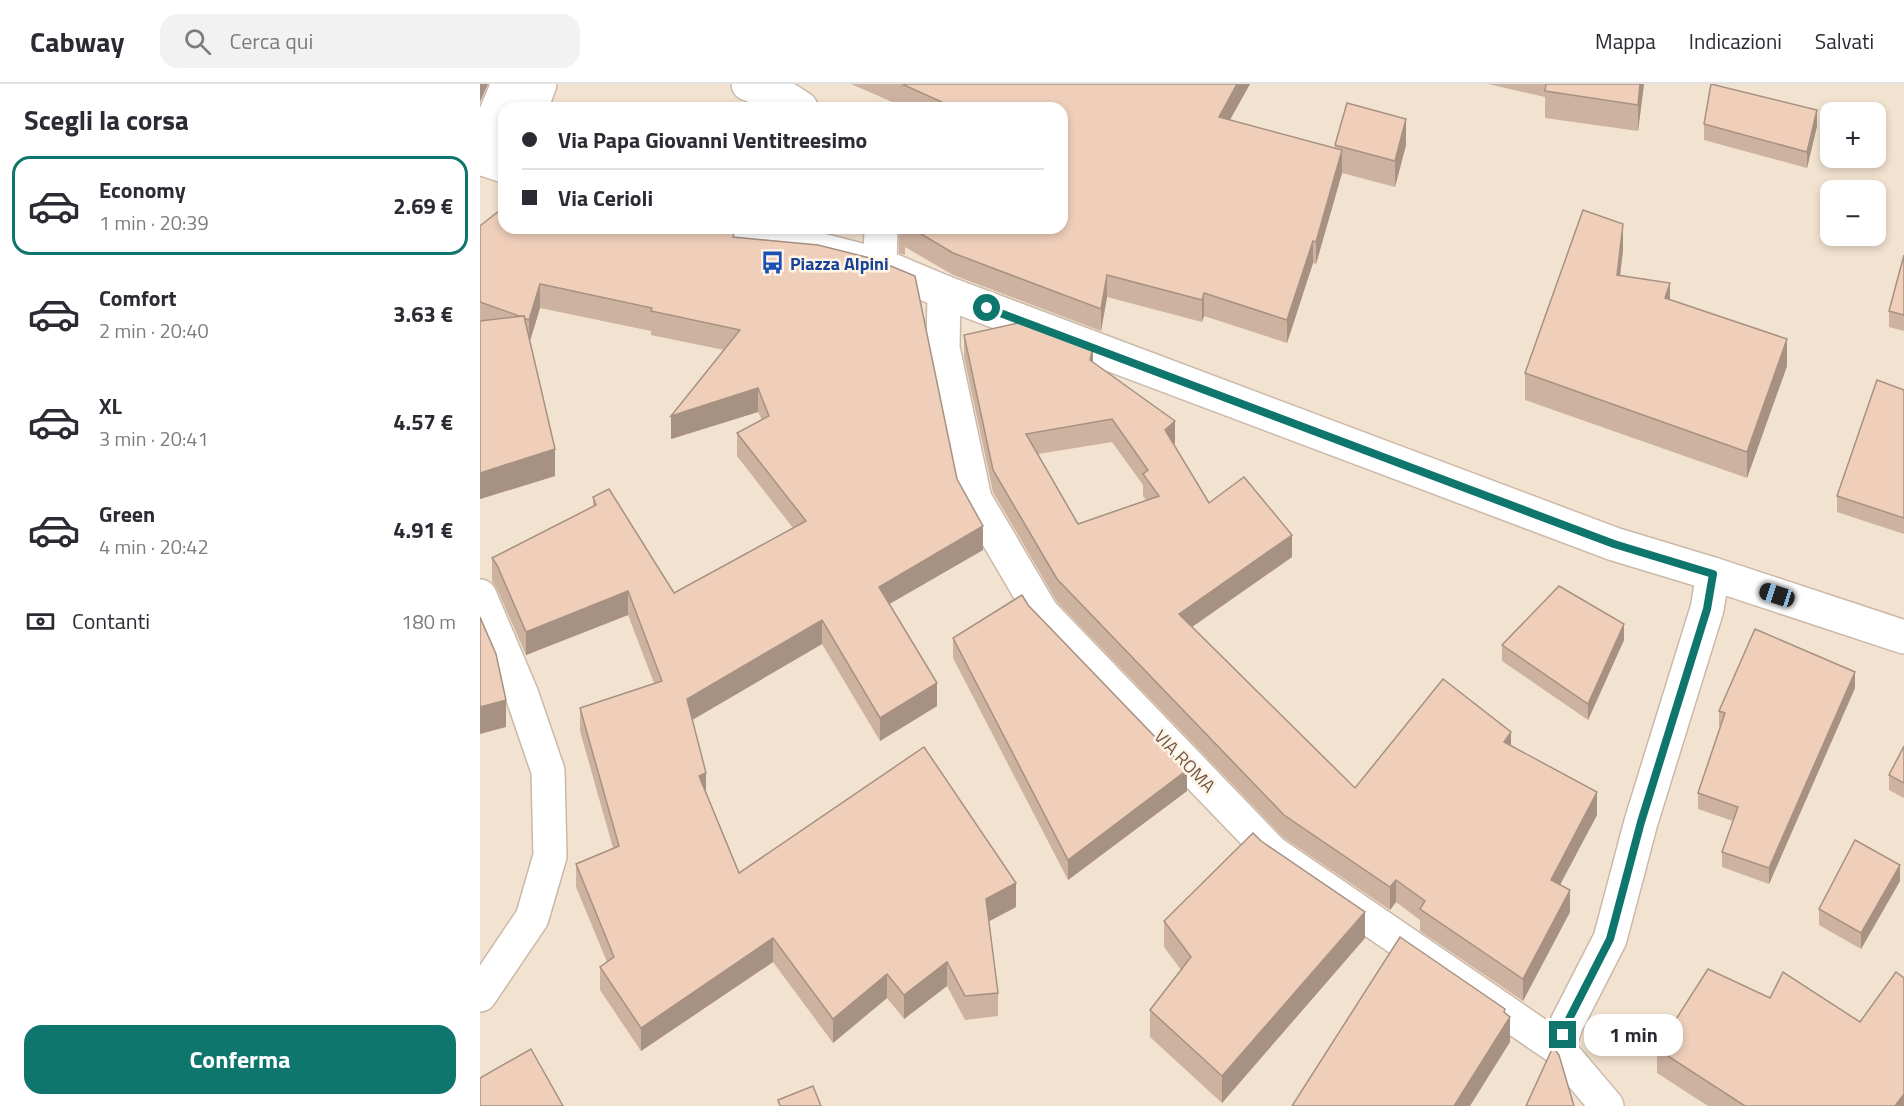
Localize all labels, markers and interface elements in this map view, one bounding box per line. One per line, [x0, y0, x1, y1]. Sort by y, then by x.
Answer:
search box [160, 14, 580, 68]
text: Cabway [30, 20, 124, 63]
text: Cerca qui [229, 24, 313, 58]
icon: search [181, 25, 214, 58]
text: Mappa [1595, 25, 1656, 57]
text: Indicazioni [1689, 25, 1782, 57]
text: Salvati [1815, 25, 1874, 57]
text: Scegli la corsa [24, 99, 189, 140]
map controls [1820, 102, 1886, 246]
button: + [1820, 102, 1886, 168]
text: Via Papa Giovanni Ventitreesimo [558, 123, 867, 157]
text: Economy [99, 173, 186, 207]
icon: car [27, 179, 81, 233]
button: − [1820, 180, 1886, 246]
text: Via Cerioli [558, 181, 653, 215]
text: 2.69 € [393, 189, 453, 223]
text: 1 min · 20:39 [99, 207, 209, 238]
bus stop icon: Piazza Alpini [759, 250, 785, 276]
place label: Piazza Alpini [790, 250, 889, 277]
text: Comfort [99, 281, 177, 315]
icon: car [27, 287, 81, 341]
route start [973, 294, 1000, 321]
text: 3.63 € [393, 297, 453, 331]
text: 2 min · 20:40 [99, 315, 209, 346]
text: XL [99, 389, 122, 423]
icon: car [27, 395, 81, 449]
text: 4.57 € [393, 405, 453, 439]
text: 3 min · 20:41 [99, 423, 209, 454]
text: Green [99, 497, 155, 531]
icon: car [27, 503, 81, 557]
text: 4.91 € [393, 513, 453, 547]
text: 4 min · 20:42 [99, 531, 209, 562]
car [1757, 581, 1797, 609]
text: Contanti [72, 604, 150, 638]
icon: cash [24, 605, 57, 638]
text: 180 m [401, 606, 456, 637]
street label: VIA ROMA [1148, 723, 1222, 799]
callout: 1 min [1584, 1014, 1683, 1056]
text: 1 min [1609, 1019, 1658, 1050]
route end [1549, 1021, 1576, 1048]
button: Conferma [24, 1025, 456, 1094]

